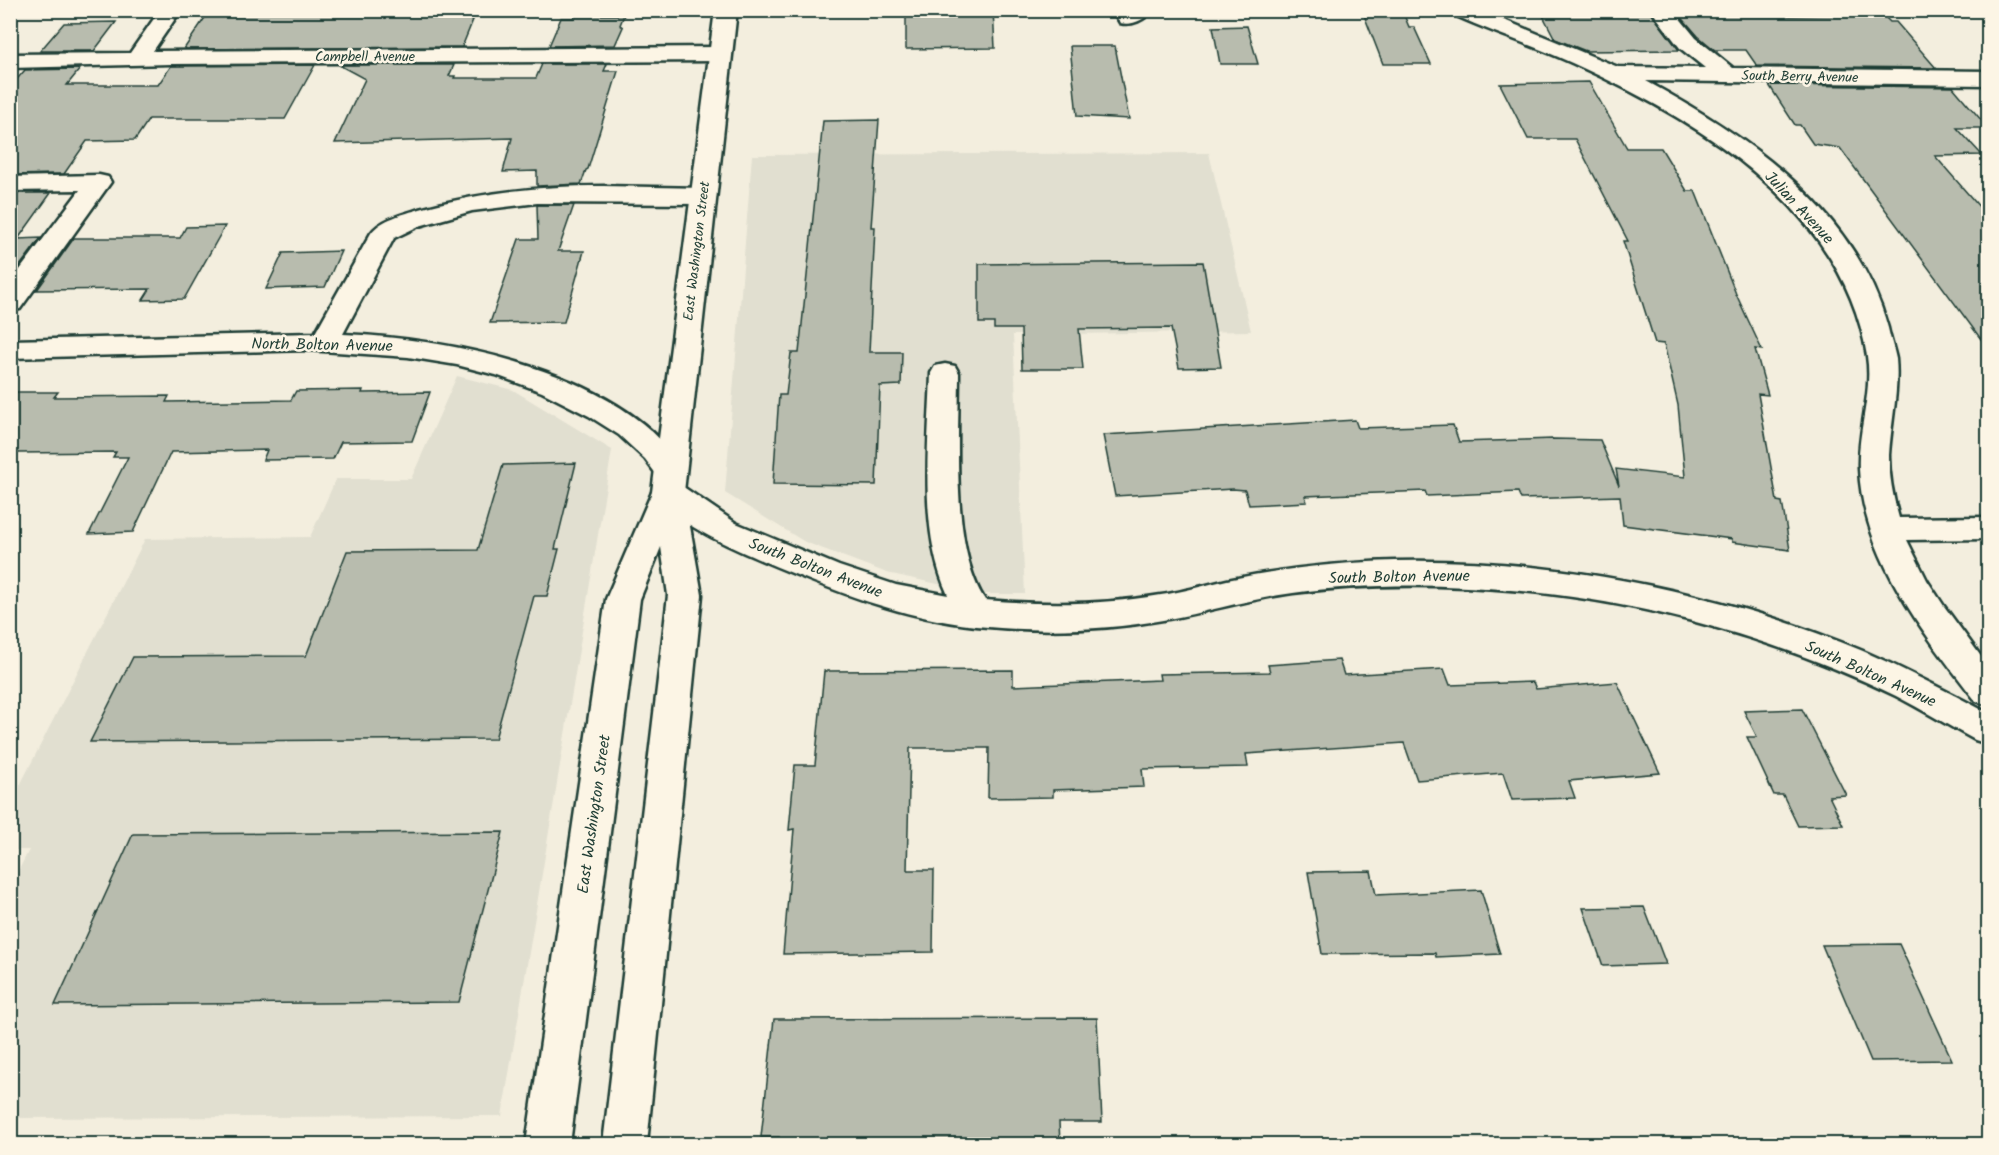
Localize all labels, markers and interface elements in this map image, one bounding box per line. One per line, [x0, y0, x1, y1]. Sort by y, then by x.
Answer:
street label: Campbell Avenue [315, 46, 416, 68]
street label: South Berry Avenue [1741, 65, 1859, 89]
street label: Julian Avenue [1758, 166, 1840, 250]
street label: East Washington Street [678, 179, 717, 322]
street label: North Bolton Avenue [251, 332, 393, 359]
street label: South Bolton Avenue [745, 531, 886, 605]
street label: South Bolton Avenue [1328, 564, 1470, 591]
street label: South Bolton Avenue [1801, 634, 1940, 715]
street label: East Washington Street [571, 732, 618, 895]

